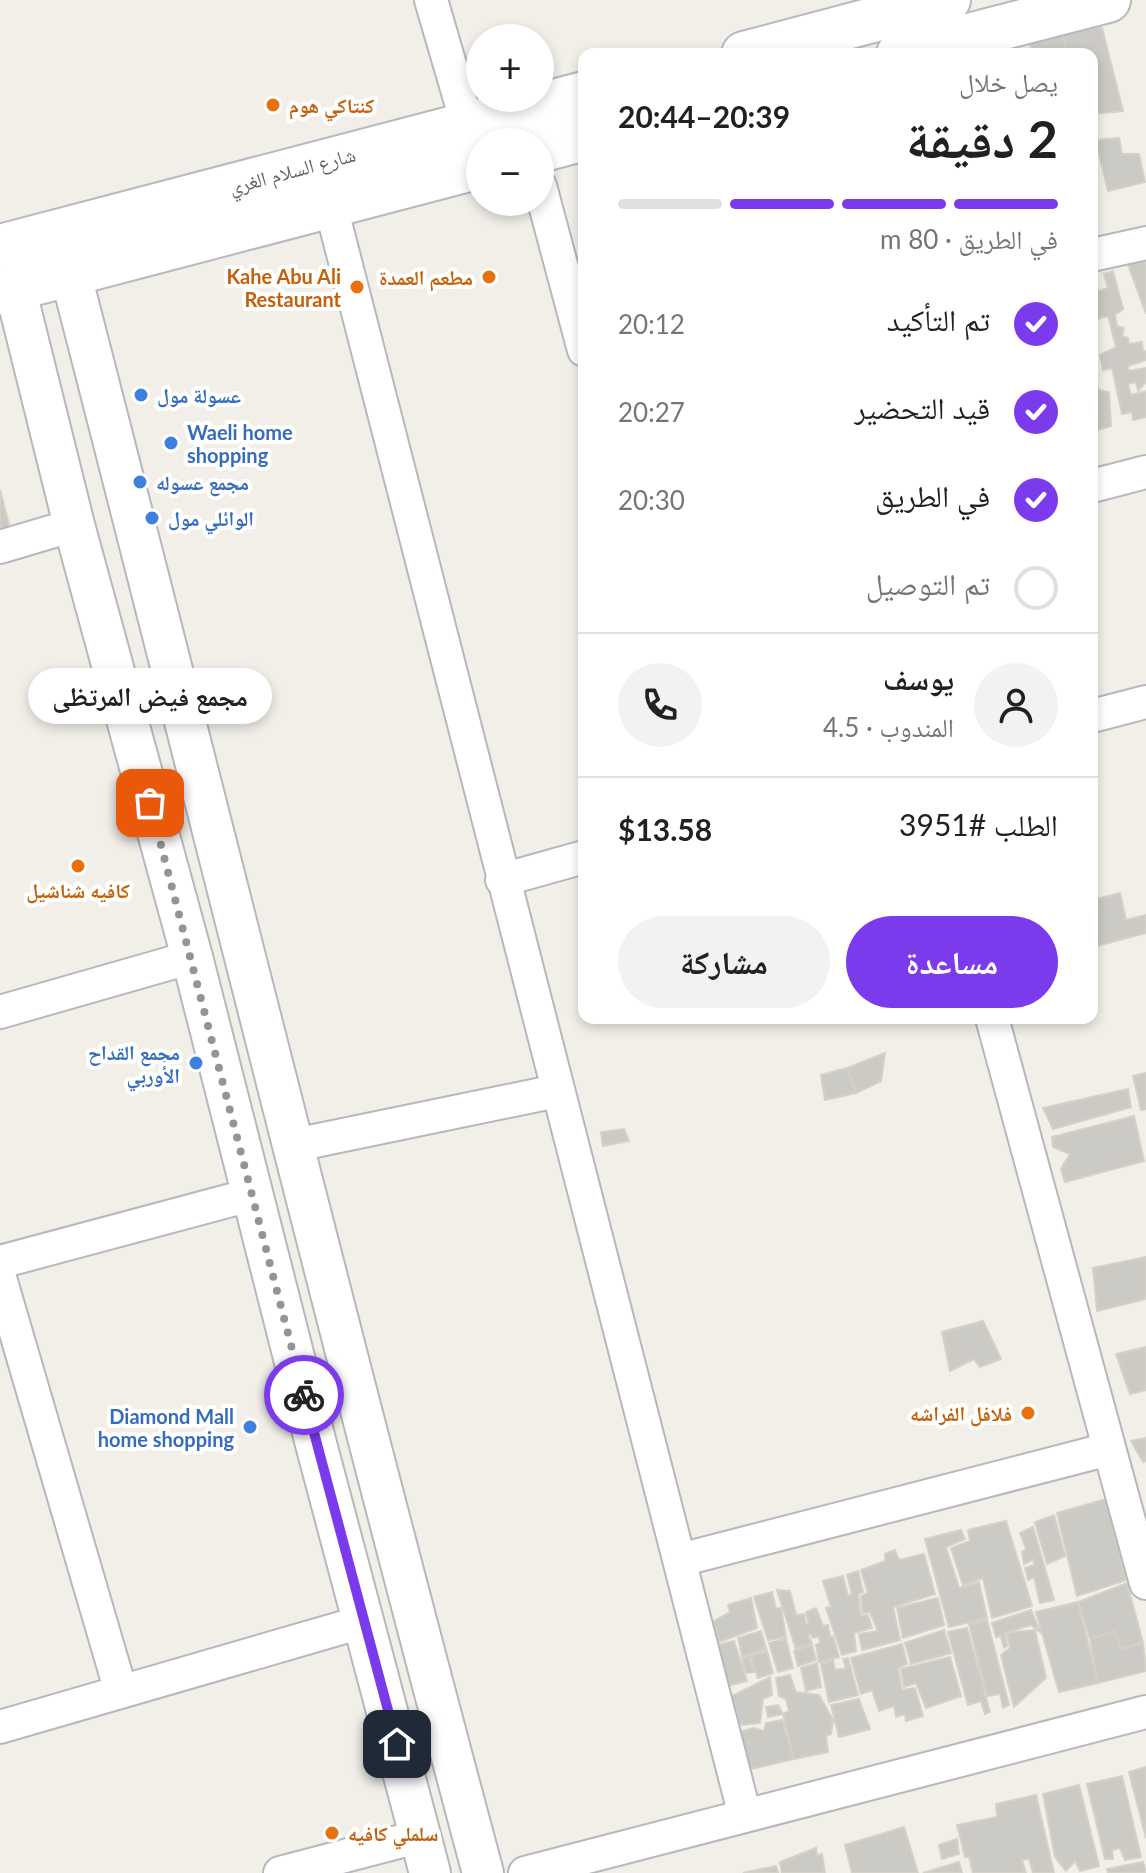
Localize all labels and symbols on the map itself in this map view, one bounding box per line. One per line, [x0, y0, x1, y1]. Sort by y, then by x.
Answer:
place label: كنتاكي هوم [289, 93, 374, 122]
marker: كنتاكي هوم [264, 96, 282, 114]
street label: شارع السلام الغري [226, 142, 359, 203]
place label: Kahe Abu Ali Restaurant [226, 264, 342, 311]
place label: مطعم العمدة [379, 265, 473, 292]
marker: مطعم العمدة [480, 268, 498, 286]
marker: Kahe Abu Ali Restaurant [348, 278, 366, 296]
place label: عسولة مول [157, 383, 241, 408]
marker: عسولة مول [132, 386, 150, 404]
place label: Waeli home shopping [187, 420, 293, 467]
marker: Waeli home shopping [162, 434, 180, 452]
place label: مجمع عسوله [156, 470, 249, 497]
marker: مجمع عسوله [131, 473, 149, 491]
place label: الوائلي مول [168, 506, 254, 535]
marker: الوائلي مول [143, 509, 161, 527]
callout: مجمع فيض المرتظى [28, 667, 272, 723]
pin [116, 769, 184, 837]
marker: كافيه شناشيل [69, 857, 87, 875]
place label: كافيه شناشيل [26, 878, 130, 904]
place label: مجمع القداح الأوربي [88, 1040, 180, 1092]
marker: مجمع القداح الأوربي [187, 1054, 205, 1072]
courier [264, 1355, 344, 1435]
place label: فلافل الفراشه [910, 1401, 1012, 1427]
place label: Diamond Mall home shopping [98, 1404, 234, 1451]
marker: فلافل الفراشه [1019, 1404, 1037, 1422]
marker: Diamond Mall home shopping [241, 1418, 259, 1436]
pin [363, 1710, 431, 1778]
place label: سلملي كافيه [348, 1821, 438, 1850]
marker: سلملي كافيه [323, 1824, 341, 1842]

